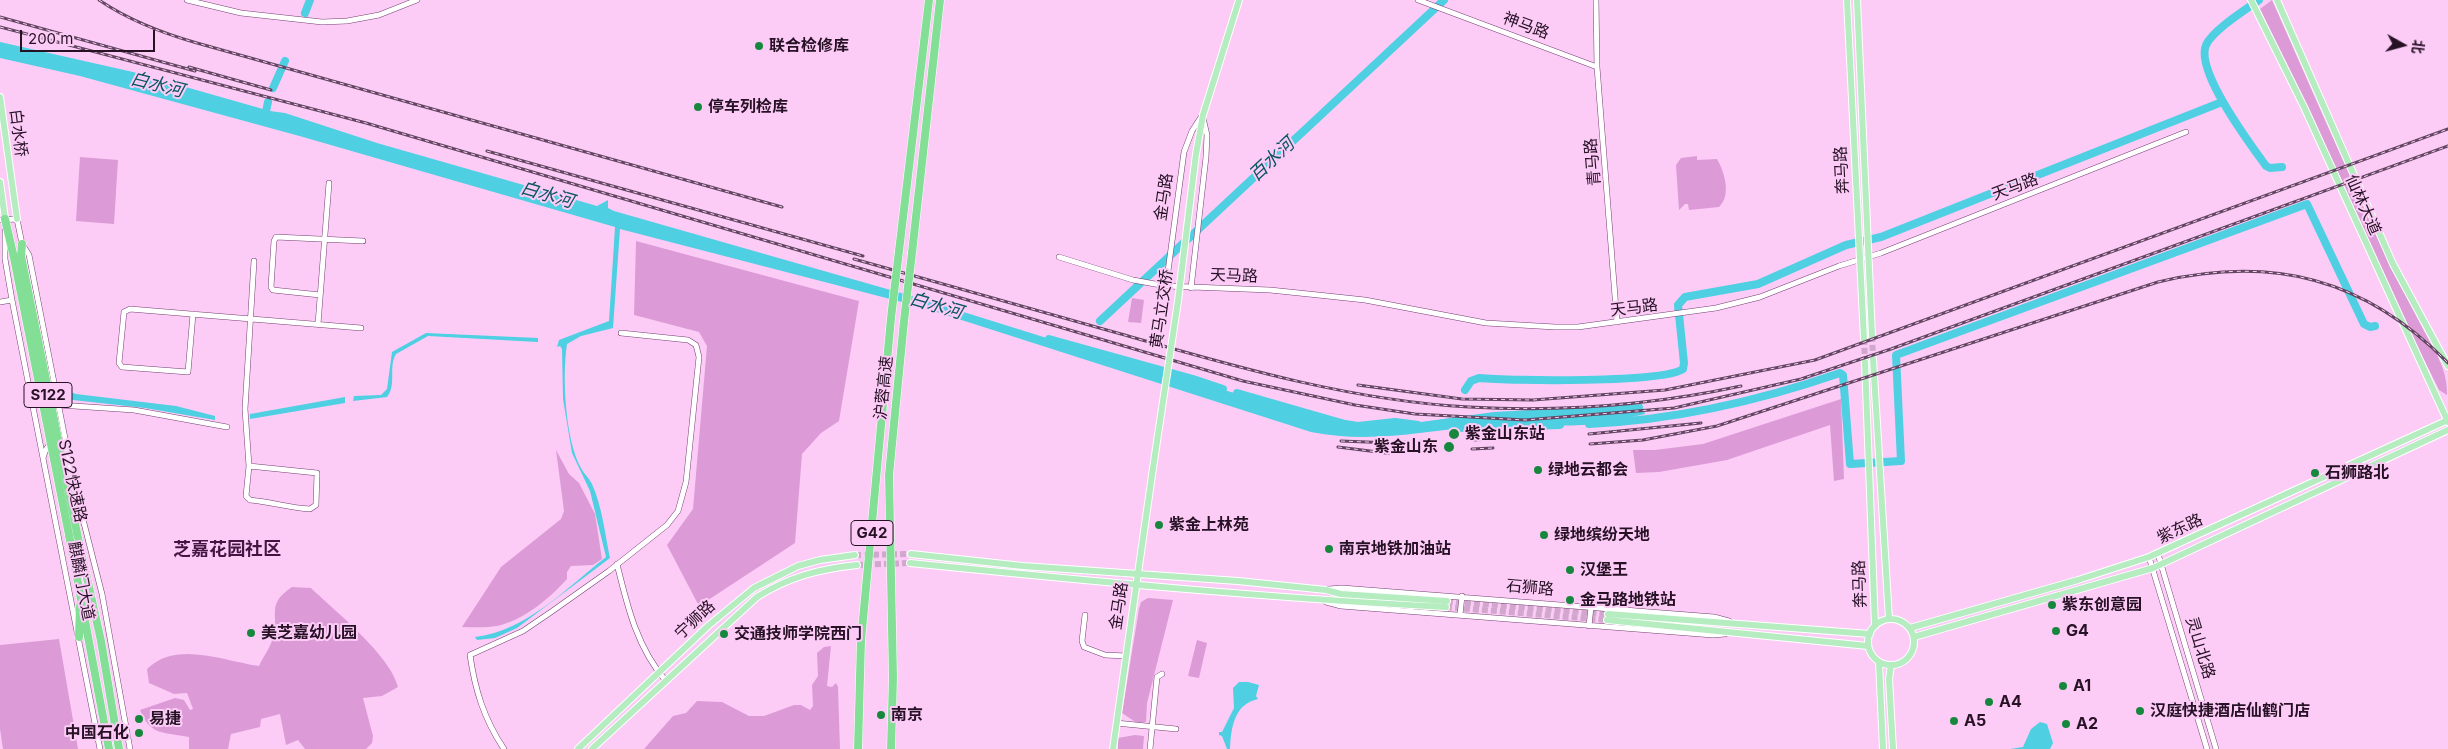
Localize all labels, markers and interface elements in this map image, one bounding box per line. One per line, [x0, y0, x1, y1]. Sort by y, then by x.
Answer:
street label: 神马路 [1500, 9, 1552, 43]
scale bar [22, 20, 158, 52]
north arrow [2378, 20, 2428, 70]
text: 200 m [28, 29, 73, 48]
place label: 联合检修库 [769, 36, 849, 56]
text: 北 [2409, 39, 2428, 55]
marker: 联合检修库 [753, 40, 765, 52]
water label: 白水河 [128, 68, 186, 102]
place label: 停车列检库 [708, 97, 788, 117]
marker: 停车列检库 [692, 101, 704, 113]
street label: 白水桥 [6, 108, 30, 158]
water label: 百水河 [1245, 134, 1299, 186]
street label: 青马路 [1581, 137, 1605, 187]
street label: 奔马路 [1831, 146, 1853, 194]
street label: 天马路 [1989, 169, 2041, 205]
street label: 金马路 [1151, 172, 1177, 222]
street label: 仙林大道 [2341, 172, 2385, 238]
water label: 白水河 [518, 177, 576, 213]
street label: 天马路 [1210, 266, 1258, 286]
street label: 黄马立交桥 [1147, 268, 1177, 350]
water label: 白水河 [907, 288, 965, 324]
street label: 天马路 [1609, 296, 1659, 320]
street label: 沪蓉高速 [871, 355, 897, 421]
road number: S122 [24, 382, 72, 408]
place label: 紫金山东站 [1465, 424, 1545, 444]
marker: 紫金山东站 [1447, 427, 1461, 441]
place label: 紫金山东 [1374, 437, 1438, 457]
street label: S122快速路 [54, 438, 90, 524]
marker: 紫金山东 [1442, 440, 1456, 454]
place label: 绿地云都会 [1548, 460, 1628, 480]
place label: 石狮路北 [2325, 463, 2389, 483]
marker: 绿地云都会 [1532, 464, 1544, 476]
marker: 石狮路北 [2309, 467, 2321, 479]
street label: 紫东路 [2154, 510, 2206, 548]
place label: 紫金上林苑 [1169, 515, 1249, 535]
marker: 紫金上林苑 [1153, 519, 1165, 531]
road number: G42 [851, 520, 893, 546]
place label: 绿地缤纷天地 [1554, 525, 1650, 545]
marker: 绿地缤纷天地 [1538, 529, 1550, 541]
district label: 芝嘉花园社区 [173, 539, 281, 561]
place label: 南京地铁加油站 [1339, 539, 1451, 559]
street label: 麒麟门大道 [64, 540, 98, 622]
marker: 南京地铁加油站 [1323, 543, 1335, 555]
place label: 汉堡王 [1580, 560, 1628, 580]
street label: 奔马路 [1850, 560, 1870, 608]
marker: 汉堡王 [1564, 564, 1576, 576]
street label: 石狮路 [1505, 576, 1555, 600]
street label: 金马路 [1106, 581, 1132, 631]
place label: 金马路地铁站 [1580, 590, 1676, 610]
marker: 金马路地铁站 [1564, 594, 1576, 606]
place label: 紫东创意园 [2062, 595, 2142, 615]
street label: 宁狮路 [671, 597, 719, 643]
marker: 紫东创意园 [2046, 599, 2058, 611]
street label: 灵山北路 [2181, 615, 2219, 681]
place label: G4 [2066, 621, 2089, 641]
place label: 美芝嘉幼儿园 [261, 623, 357, 643]
place label: 交通技师学院西门 [734, 624, 862, 644]
marker: G4 [2050, 625, 2062, 637]
marker: 美芝嘉幼儿园 [245, 627, 257, 639]
marker: 交通技师学院西门 [718, 628, 730, 640]
place label: A1 [2073, 676, 2091, 696]
marker: A1 [2057, 680, 2069, 692]
place label: A4 [1999, 692, 2022, 712]
marker: A4 [1983, 696, 1995, 708]
place label: 汉庭快捷酒店仙鹤门店 [2150, 701, 2310, 721]
place label: 南京 [891, 705, 923, 725]
marker: 汉庭快捷酒店仙鹤门店 [2134, 705, 2146, 717]
place label: 易捷 [149, 709, 181, 729]
marker: 南京 [875, 709, 887, 721]
place label: A5 [1964, 711, 1986, 731]
marker: 易捷 [133, 713, 145, 725]
place label: A2 [2076, 714, 2098, 734]
marker: A5 [1948, 715, 1960, 727]
marker: A2 [2060, 718, 2072, 730]
place label: 中国石化 [65, 723, 129, 743]
marker: 中国石化 [133, 727, 145, 739]

